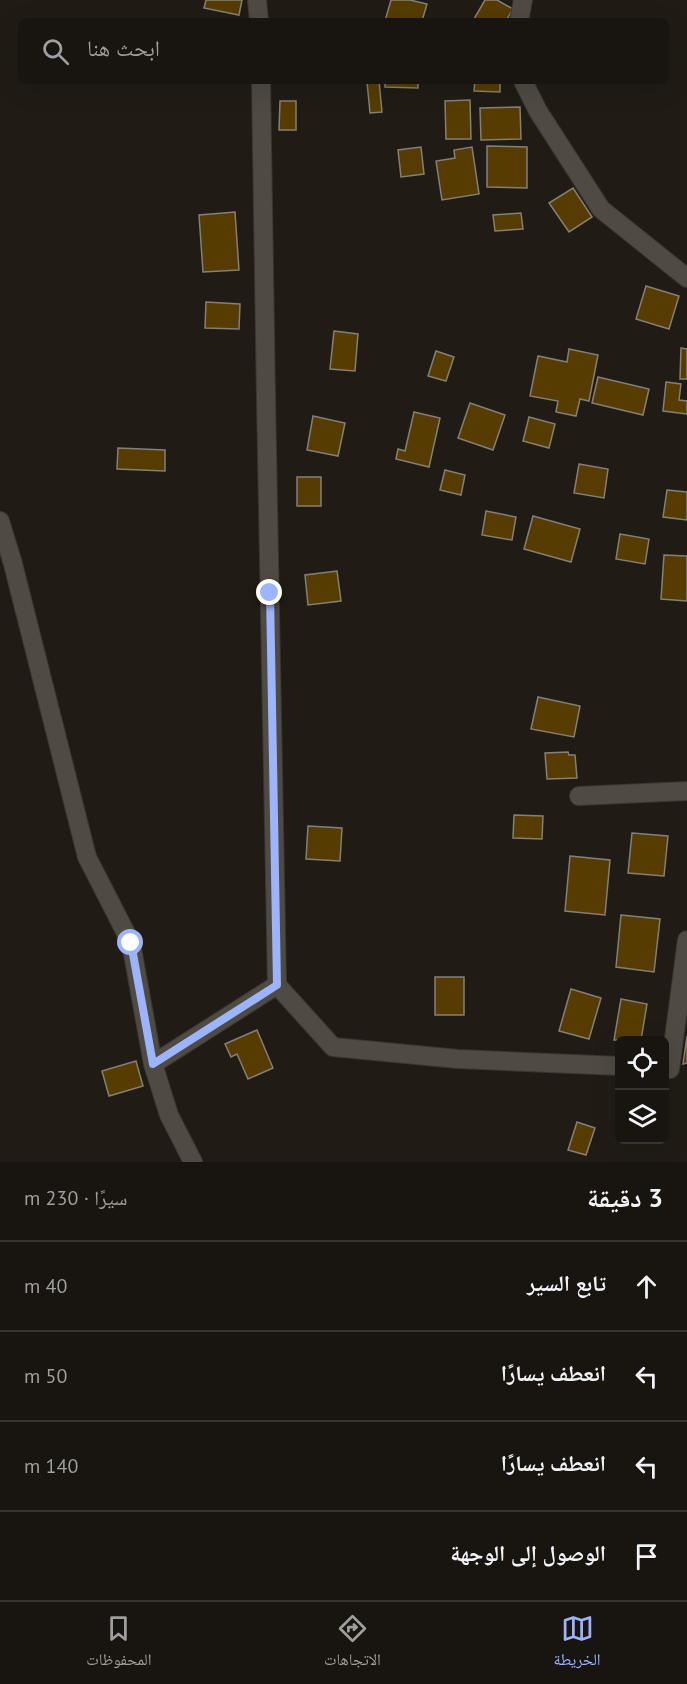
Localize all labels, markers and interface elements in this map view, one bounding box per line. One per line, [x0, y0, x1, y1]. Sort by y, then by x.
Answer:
search box [18, 18, 669, 84]
text: ابحث هنا [87, 34, 160, 62]
icon: search [39, 35, 72, 68]
route end [256, 579, 282, 605]
route start [117, 929, 143, 955]
map controls [615, 1036, 669, 1144]
button: locate [615, 1036, 669, 1090]
button: layers [615, 1090, 669, 1144]
text: 3 دقيقة [587, 1181, 663, 1214]
text: سيرًا · 230 m [24, 1185, 128, 1211]
text: تابع السير [527, 1269, 606, 1297]
icon: ahead [630, 1270, 663, 1303]
text: 40 m [24, 1273, 67, 1299]
text: انعطف يسارًا [501, 1359, 606, 1387]
icon: left [630, 1360, 663, 1393]
text: 50 m [24, 1363, 67, 1389]
text: انعطف يسارًا [501, 1449, 606, 1477]
icon: left [630, 1450, 663, 1483]
text: 140 m [24, 1453, 78, 1479]
text: الوصول إلى الوجهة [450, 1539, 606, 1567]
icon: arrive [630, 1540, 663, 1573]
tab: المحفوظات [86, 1612, 151, 1675]
tab: الاتجاهات [324, 1612, 381, 1675]
tab: الخريطة [554, 1612, 601, 1675]

